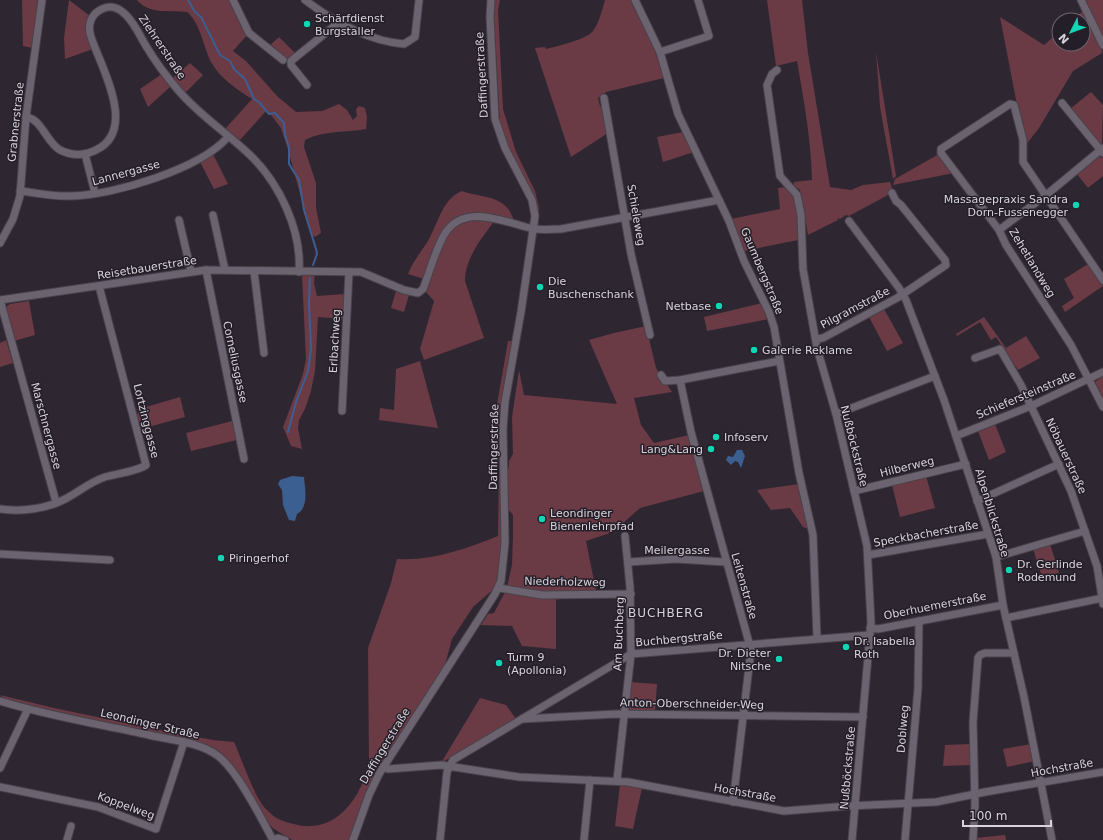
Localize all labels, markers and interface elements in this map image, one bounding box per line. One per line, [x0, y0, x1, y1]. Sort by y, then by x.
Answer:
street label: Ziehrerstraße [136, 12, 188, 82]
place label: Schärfdienst Burgstaller [315, 12, 385, 38]
north arrow [1051, 12, 1091, 52]
marker: Schärfdienst Burgstaller [302, 19, 312, 29]
street label: Daffingerstraße [473, 31, 491, 118]
text: N [1056, 31, 1072, 46]
street label: Grabnerstraße [5, 81, 27, 162]
street label: Lannergasse [91, 158, 162, 188]
street label: Schieleweg [624, 183, 648, 247]
place label: Massagepraxis Sandra Dorn-Fussenegger [944, 193, 1068, 219]
marker: Massagepraxis Sandra Dorn-Fussenegger [1071, 200, 1081, 210]
street label: Gaumbergstraße [738, 226, 786, 317]
street label: Zehetlandweg [1006, 226, 1058, 300]
street label: Reisetbauerstraße [96, 254, 198, 282]
place label: Die Buschenschank [548, 275, 634, 301]
marker: Die Buschenschank [535, 282, 545, 292]
street label: Pilgramstraße [818, 284, 892, 332]
place label: Netbase [665, 300, 711, 313]
marker: Netbase [714, 301, 724, 311]
street label: Erlbachweg [327, 309, 343, 373]
street label: Corneliusgasse [220, 320, 250, 404]
place label: Galerie Reklame [762, 344, 853, 357]
marker: Galerie Reklame [749, 345, 759, 355]
street label: Schiefersteinstraße [974, 368, 1078, 422]
street label: Marschnergasse [28, 381, 64, 471]
street label: Lortzinggasse [130, 382, 162, 460]
street label: Daffingerstraße [487, 404, 501, 490]
street label: Nußböckstraße [838, 404, 870, 488]
street label: Nöbauerstraße [1043, 416, 1089, 496]
place label: Infoserv [724, 431, 769, 444]
marker: Infoserv [711, 432, 721, 442]
place label: Lang&Lang [641, 443, 703, 456]
marker: Lang&Lang [706, 444, 716, 454]
street label: Hilberweg [879, 454, 935, 480]
street label: Alpenblickstraße [972, 467, 1012, 559]
place label: Leondinger Bienenlehrpfad [550, 507, 634, 533]
marker: Leondinger Bienenlehrpfad [537, 514, 547, 524]
street label: Speckbacherstraße [873, 518, 980, 550]
street label: Meilergasse [644, 544, 710, 557]
street label: Leitenstraße [728, 551, 760, 621]
place label: Piringerhof [229, 552, 290, 565]
marker: Piringerhof [216, 553, 226, 563]
place label: Dr. Gerlinde Rodemund [1017, 558, 1083, 584]
marker: Dr. Gerlinde Rodemund [1004, 565, 1014, 575]
street label: Niederholzweg [524, 575, 606, 589]
street label: Oberhuemerstraße [882, 590, 988, 622]
street label: Am Buchberg [611, 597, 627, 671]
district label: BUCHBERG [628, 606, 704, 620]
street label: Buchbergstraße [635, 629, 723, 649]
place label: Dr. Isabella Roth [854, 635, 915, 661]
marker: Dr. Isabella Roth [841, 642, 851, 652]
place label: Dr. Dieter Nitsche [718, 647, 771, 673]
place label: Turm 9 (Apollonia) [506, 651, 566, 677]
marker: Dr. Dieter Nitsche [774, 654, 784, 664]
marker: Turm 9 (Apollonia) [494, 658, 504, 668]
street label: Anton-Oberschneider-Weg [620, 696, 764, 712]
street label: Doblweg [894, 705, 912, 753]
street label: Leondinger Straße [99, 706, 201, 742]
street label: Daffingerstraße [357, 706, 413, 786]
street label: Nußböckstraße [838, 726, 858, 810]
street label: Hochstraße [1030, 756, 1094, 780]
street label: Hochstraße [713, 781, 777, 805]
street label: Koppelweg [96, 790, 156, 822]
scale bar [963, 802, 1051, 828]
text: 100 m [969, 809, 1007, 823]

